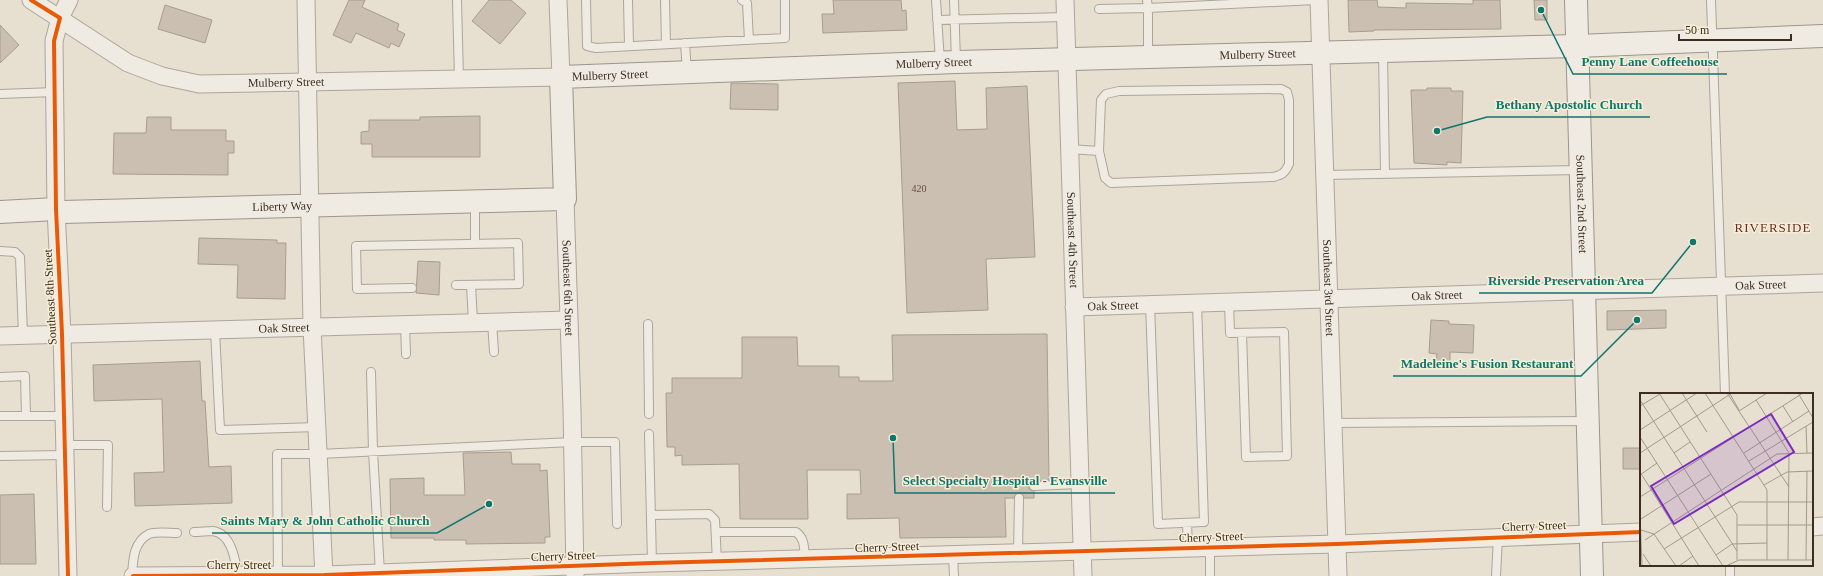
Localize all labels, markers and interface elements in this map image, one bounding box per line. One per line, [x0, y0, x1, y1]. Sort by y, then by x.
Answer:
scale bar [1679, 16, 1791, 42]
text: 50 m [1685, 23, 1710, 37]
street label: Mulberry Street [1219, 46, 1297, 62]
callout: Penny Lane Coffeehouse [1573, 49, 1727, 74]
text: Penny Lane Coffeehouse [1581, 54, 1719, 69]
street label: Mulberry Street [895, 55, 973, 71]
street label: Mulberry Street [572, 67, 649, 84]
street label: Mulberry Street [248, 75, 325, 90]
callout: Bethany Apostolic Church [1487, 92, 1650, 117]
text: Bethany Apostolic Church [1496, 97, 1643, 112]
street label: Southeast 2nd Street [1573, 154, 1590, 254]
house number: 420 [912, 183, 927, 194]
street label: Southeast 4th Street [1064, 192, 1081, 289]
street label: Liberty Way [252, 199, 312, 214]
district label: RIVERSIDE [1735, 220, 1811, 235]
street label: Southeast 3rd Street [1320, 239, 1337, 337]
street label: Southeast 6th Street [559, 240, 577, 337]
street label: Southeast 8th Street [40, 248, 60, 345]
callout: Riverside Preservation Area [1479, 268, 1652, 293]
text: Riverside Preservation Area [1488, 273, 1645, 288]
street label: Oak Street [1735, 277, 1787, 293]
street label: Oak Street [1411, 288, 1463, 303]
street label: Oak Street [1087, 298, 1139, 314]
street label: Oak Street [258, 320, 310, 336]
callout: Madeleine's Fusion Restaurant [1393, 351, 1581, 376]
text: Madeleine's Fusion Restaurant [1401, 356, 1574, 371]
inset map [1640, 393, 1813, 566]
callout: Select Specialty Hospital - Evansville [895, 468, 1115, 493]
text: Select Specialty Hospital - Evansville [903, 473, 1107, 488]
callout: Saints Mary & John Catholic Church [212, 508, 437, 533]
text: Saints Mary & John Catholic Church [221, 513, 430, 528]
street label: Cherry Street [1502, 518, 1567, 534]
street label: Cherry Street [1179, 529, 1244, 545]
street label: Cherry Street [855, 539, 920, 555]
street label: Cherry Street [531, 548, 596, 564]
street label: Cherry Street [207, 558, 272, 572]

